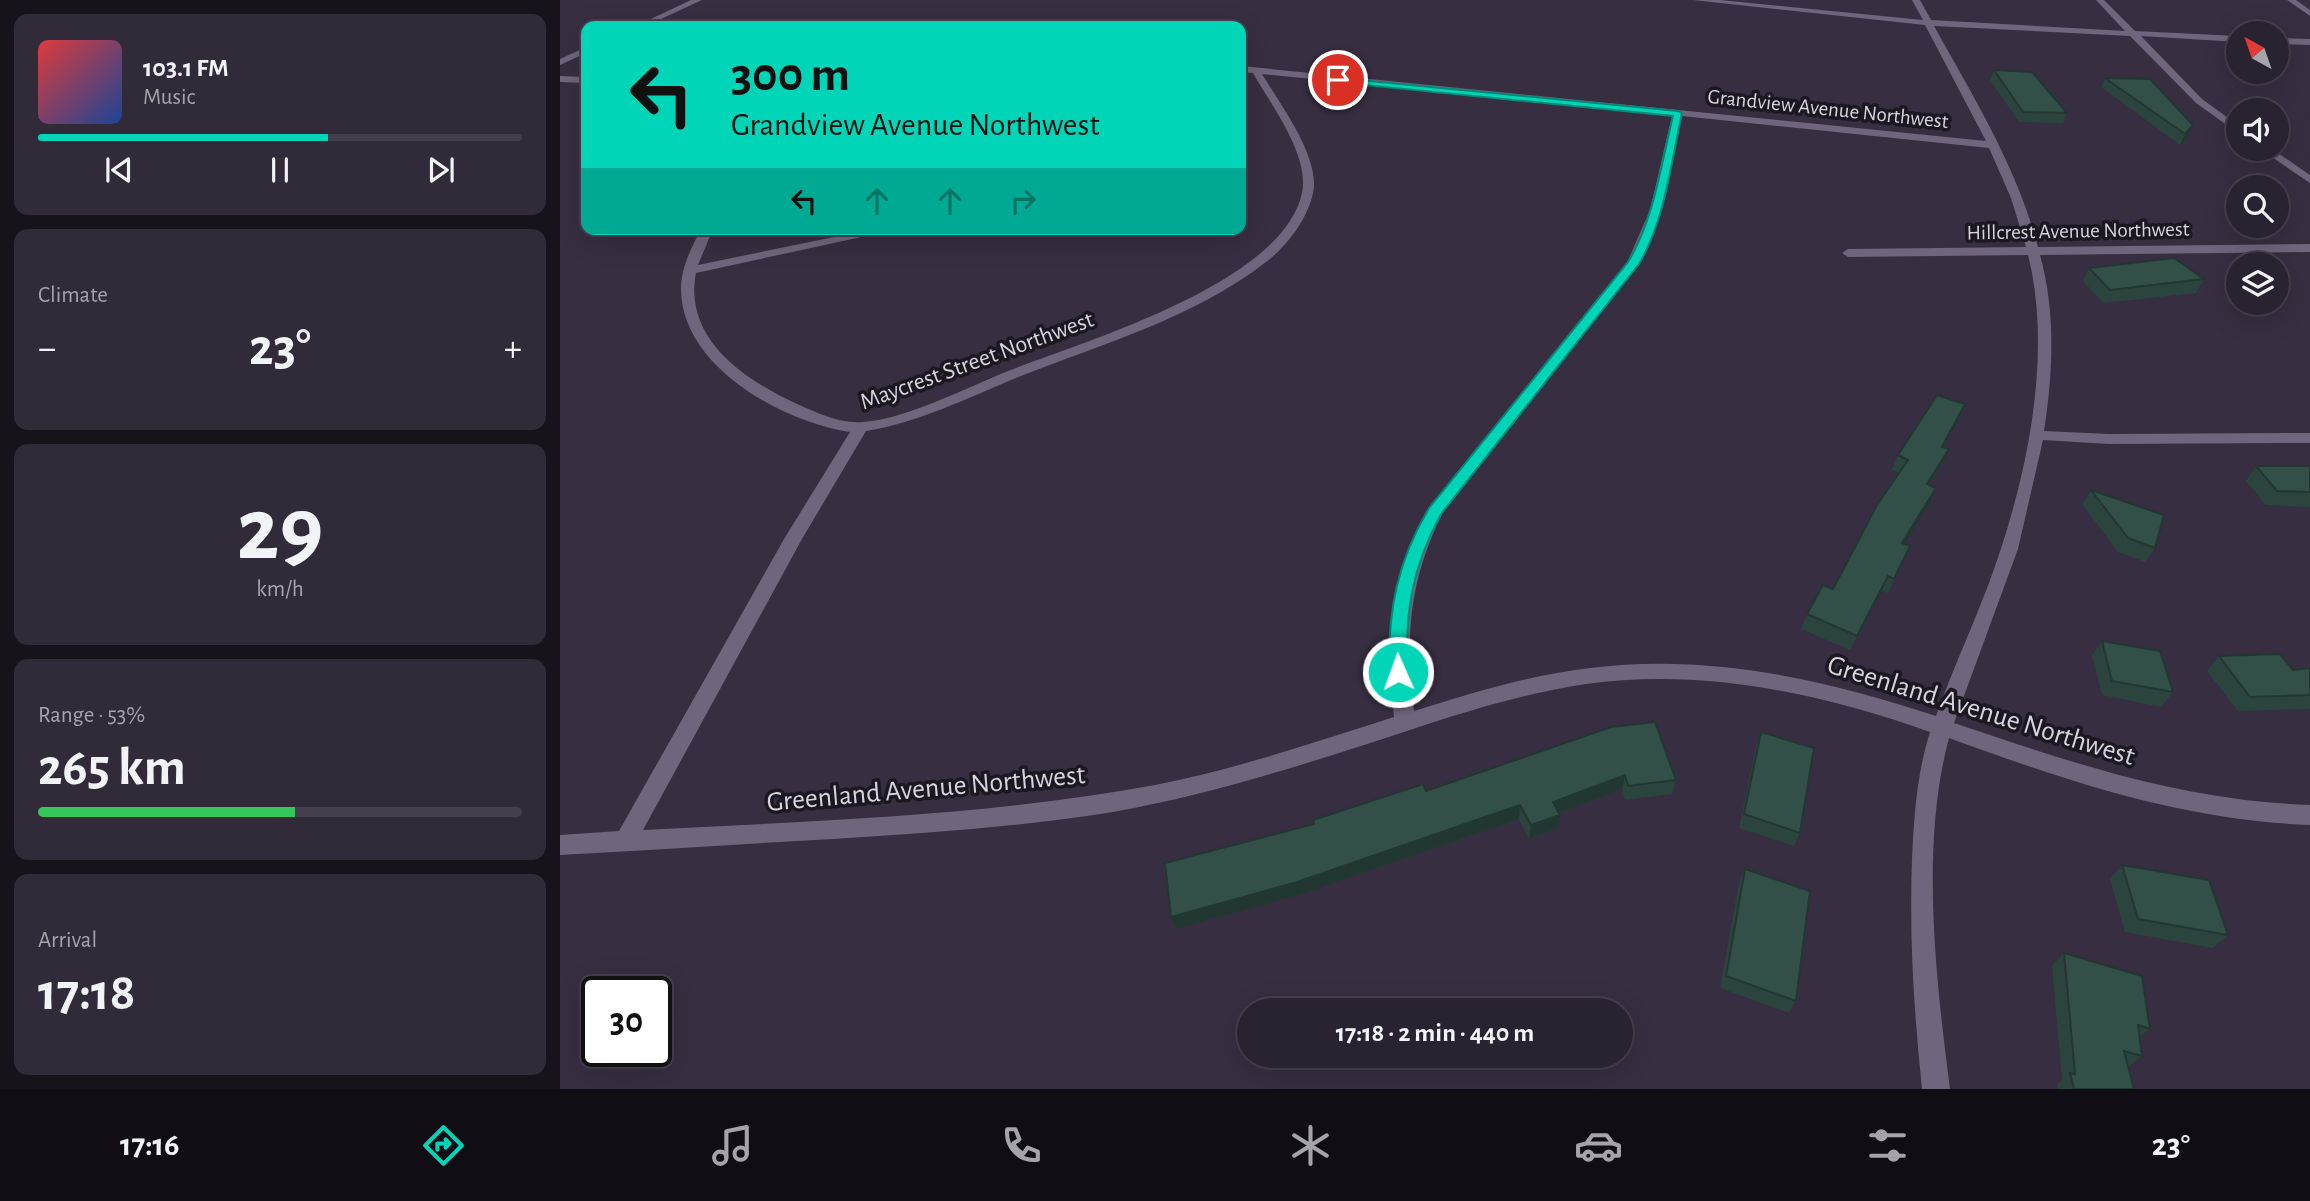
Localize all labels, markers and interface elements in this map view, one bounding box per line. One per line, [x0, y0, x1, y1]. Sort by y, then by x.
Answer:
north arrow [2226, 21, 2289, 84]
map controls [2226, 21, 2289, 315]
icon: left [616, 49, 707, 140]
pin [1308, 50, 1368, 110]
text: 300 m [731, 51, 850, 100]
text: 103.1 FM [143, 55, 229, 81]
icon: arrive [1319, 61, 1357, 99]
text: Music [143, 86, 195, 109]
street label: Grandview Avenue Northwest [1707, 86, 1950, 132]
button: sound [2226, 98, 2289, 161]
text: Grandview Avenue Northwest [731, 109, 1100, 141]
icon: previous [100, 151, 138, 189]
icon: pause [261, 151, 299, 189]
icon: next [422, 151, 460, 189]
button: search [2226, 175, 2289, 238]
icon: left [785, 182, 823, 220]
icon: ahead [858, 182, 896, 220]
icon: ahead [931, 182, 969, 220]
icon: right [1004, 182, 1042, 220]
street label: Hillcrest Avenue Northwest [1966, 219, 2190, 243]
button: layers [2226, 252, 2289, 315]
text: Climate [38, 284, 108, 307]
street label: Maycrest Street Northwest [857, 307, 1097, 414]
text: 23° [249, 322, 311, 374]
text: − [38, 330, 56, 368]
text: + [504, 330, 522, 368]
text: 29 [237, 485, 323, 576]
text: km/h [256, 578, 304, 601]
position arrow [1361, 635, 1435, 709]
street label: Greenland Avenue Northwest [1824, 651, 2138, 771]
text: Range · 53% [38, 704, 145, 727]
text: 265 km [38, 742, 186, 794]
street label: Greenland Avenue Northwest [766, 761, 1086, 817]
text: Arrival [38, 929, 97, 952]
text: 17:18 [38, 967, 135, 1019]
speed limit sign: 30 [581, 976, 672, 1067]
text: 17:18 · 2 min · 440 m [1336, 1020, 1534, 1046]
icon: directions [419, 1121, 468, 1170]
icon: music [708, 1121, 757, 1170]
icon: phone [997, 1121, 1046, 1170]
icon: climate [1286, 1121, 1335, 1170]
icon: car [1574, 1121, 1623, 1170]
icon: filters [1863, 1121, 1912, 1170]
text: 17:16 [120, 1129, 180, 1161]
text: 23° [2152, 1129, 2190, 1161]

